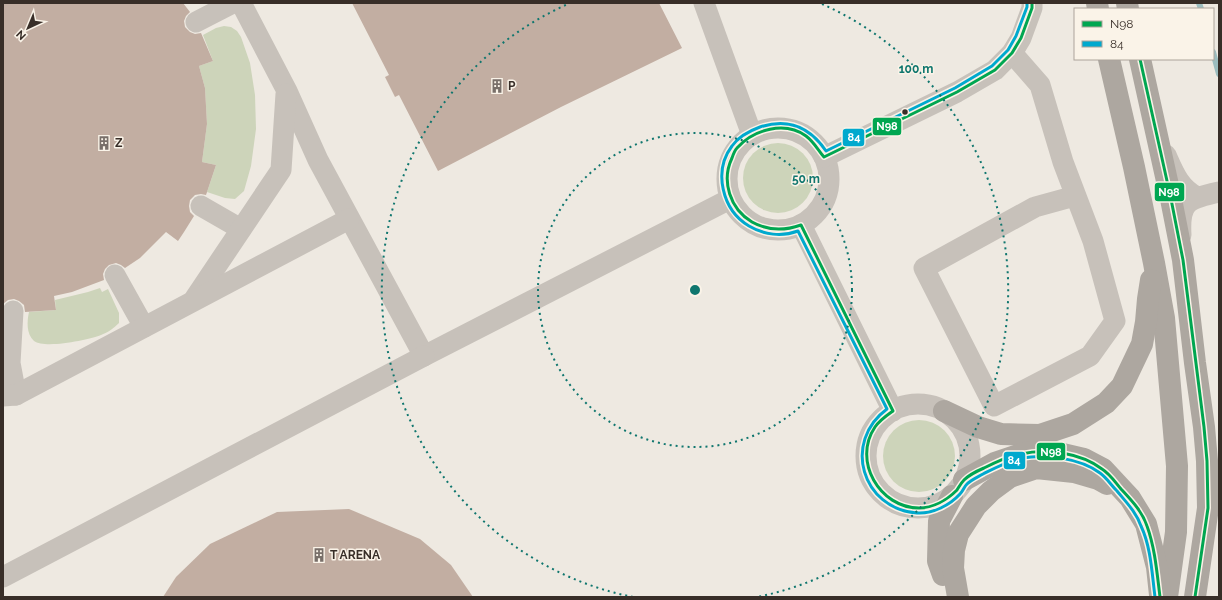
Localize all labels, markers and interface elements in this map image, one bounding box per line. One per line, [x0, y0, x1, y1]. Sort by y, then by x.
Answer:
north arrow [8, 8, 48, 48]
legend [1074, 8, 1214, 60]
text: N98 [1110, 17, 1133, 31]
text: N [14, 27, 29, 42]
text: 84 [1110, 37, 1124, 51]
text: 100 m [899, 62, 933, 76]
building icon: P [489, 78, 505, 94]
place label: P [508, 79, 516, 93]
unlabelled marker [900, 107, 910, 117]
line badge: N98 [872, 117, 902, 136]
text: N98 [876, 120, 898, 133]
line badge: 84 [842, 128, 865, 147]
text: 84 [848, 131, 860, 144]
building icon: Z [96, 135, 112, 151]
place label: Z [115, 136, 123, 150]
text: 50 m [792, 172, 820, 186]
line badge: N98 [1154, 182, 1185, 202]
text: N98 [1158, 186, 1180, 199]
centre of rings [688, 283, 702, 297]
line badge: N98 [1036, 442, 1066, 461]
text: N98 [1040, 446, 1062, 459]
line badge: 84 [1003, 451, 1026, 470]
text: 84 [1008, 454, 1020, 467]
building icon: T ARENA [311, 547, 327, 563]
place label: T ARENA [330, 548, 381, 562]

